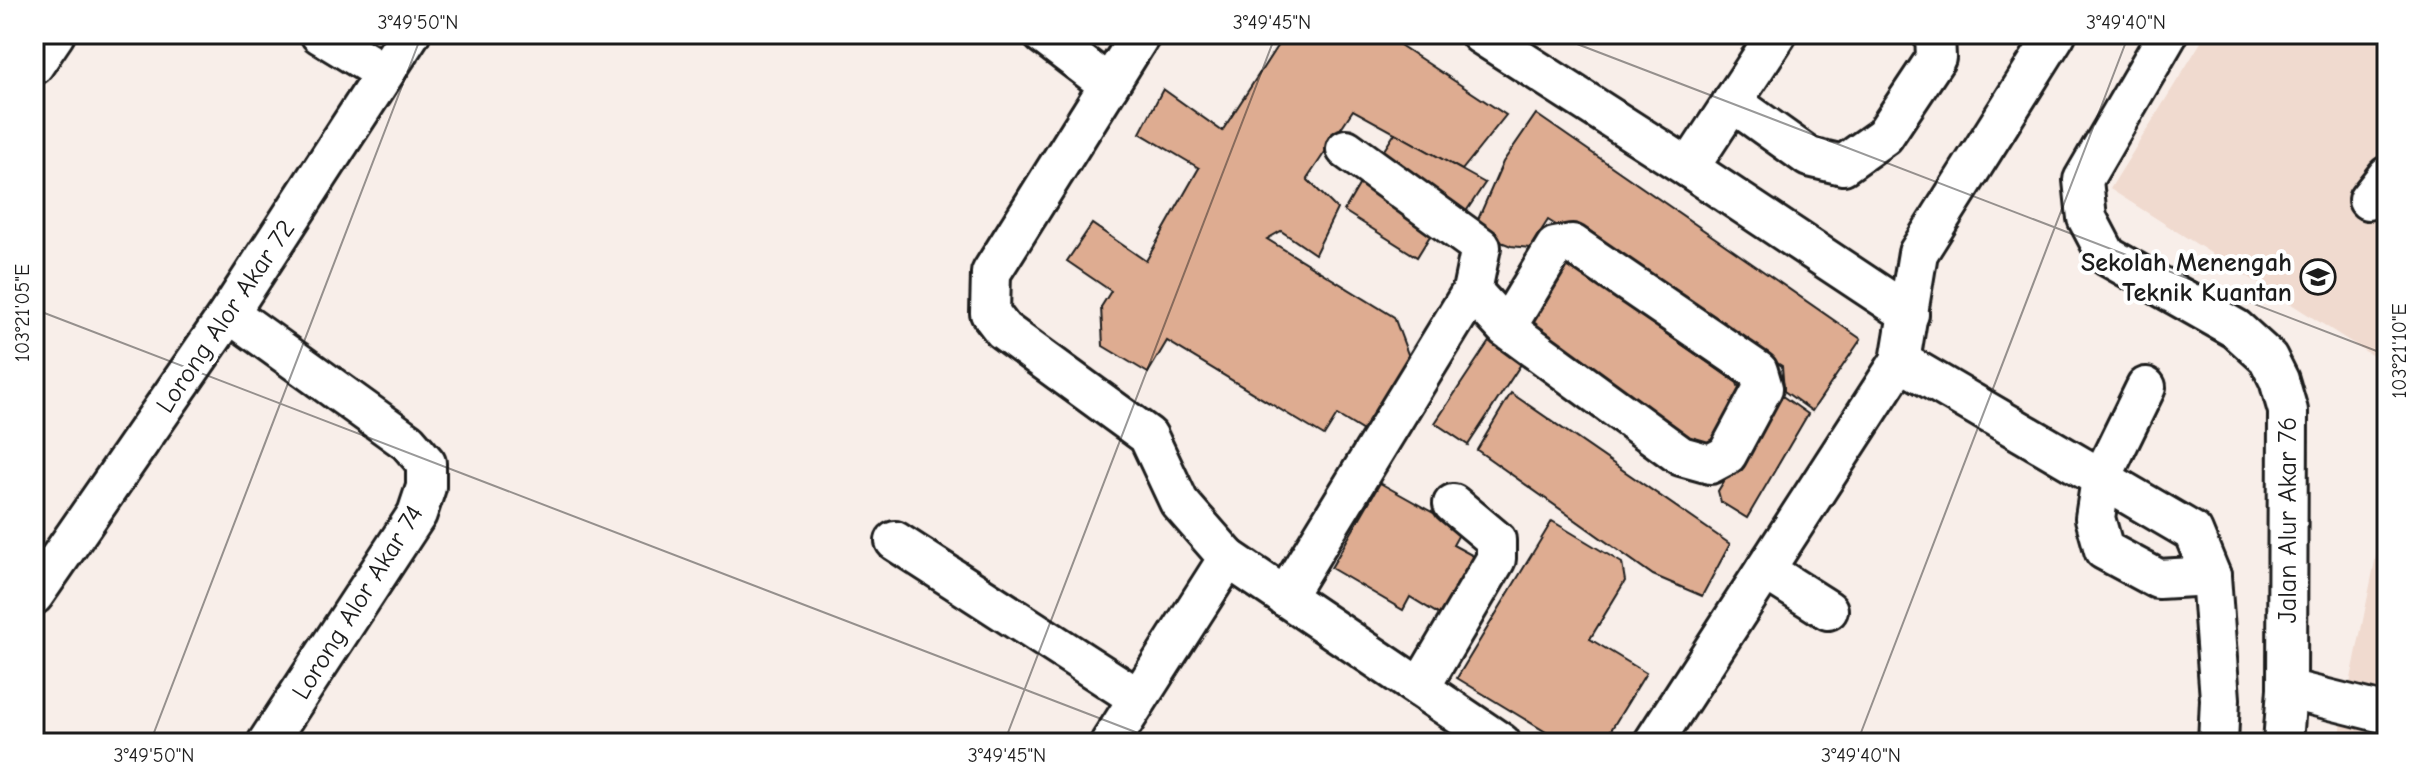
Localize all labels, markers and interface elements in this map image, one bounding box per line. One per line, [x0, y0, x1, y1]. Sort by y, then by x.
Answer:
text: 3°49'50"N [378, 11, 458, 34]
text: 3°49'45"N [1233, 11, 1311, 34]
text: 3°49'40"N [2086, 11, 2166, 34]
street label: Lorong Alor Akar 72 [150, 215, 301, 419]
place label: Sekolah Menengah Teknik Kuantan [2081, 248, 2292, 308]
school or university icon: Sekolah Menengah Teknik Kuantan [2299, 258, 2337, 296]
text: 103°21'05"E [11, 264, 34, 362]
text: 103°21'10"E [2388, 303, 2411, 399]
street label: Jalan Alur Akar 76 [2273, 417, 2303, 623]
street label: Lorong Alor Akar 74 [286, 500, 430, 705]
text: 3°49'50"N [114, 744, 194, 767]
text: 3°49'45"N [968, 744, 1046, 767]
text: 3°49'40"N [1821, 744, 1901, 767]

